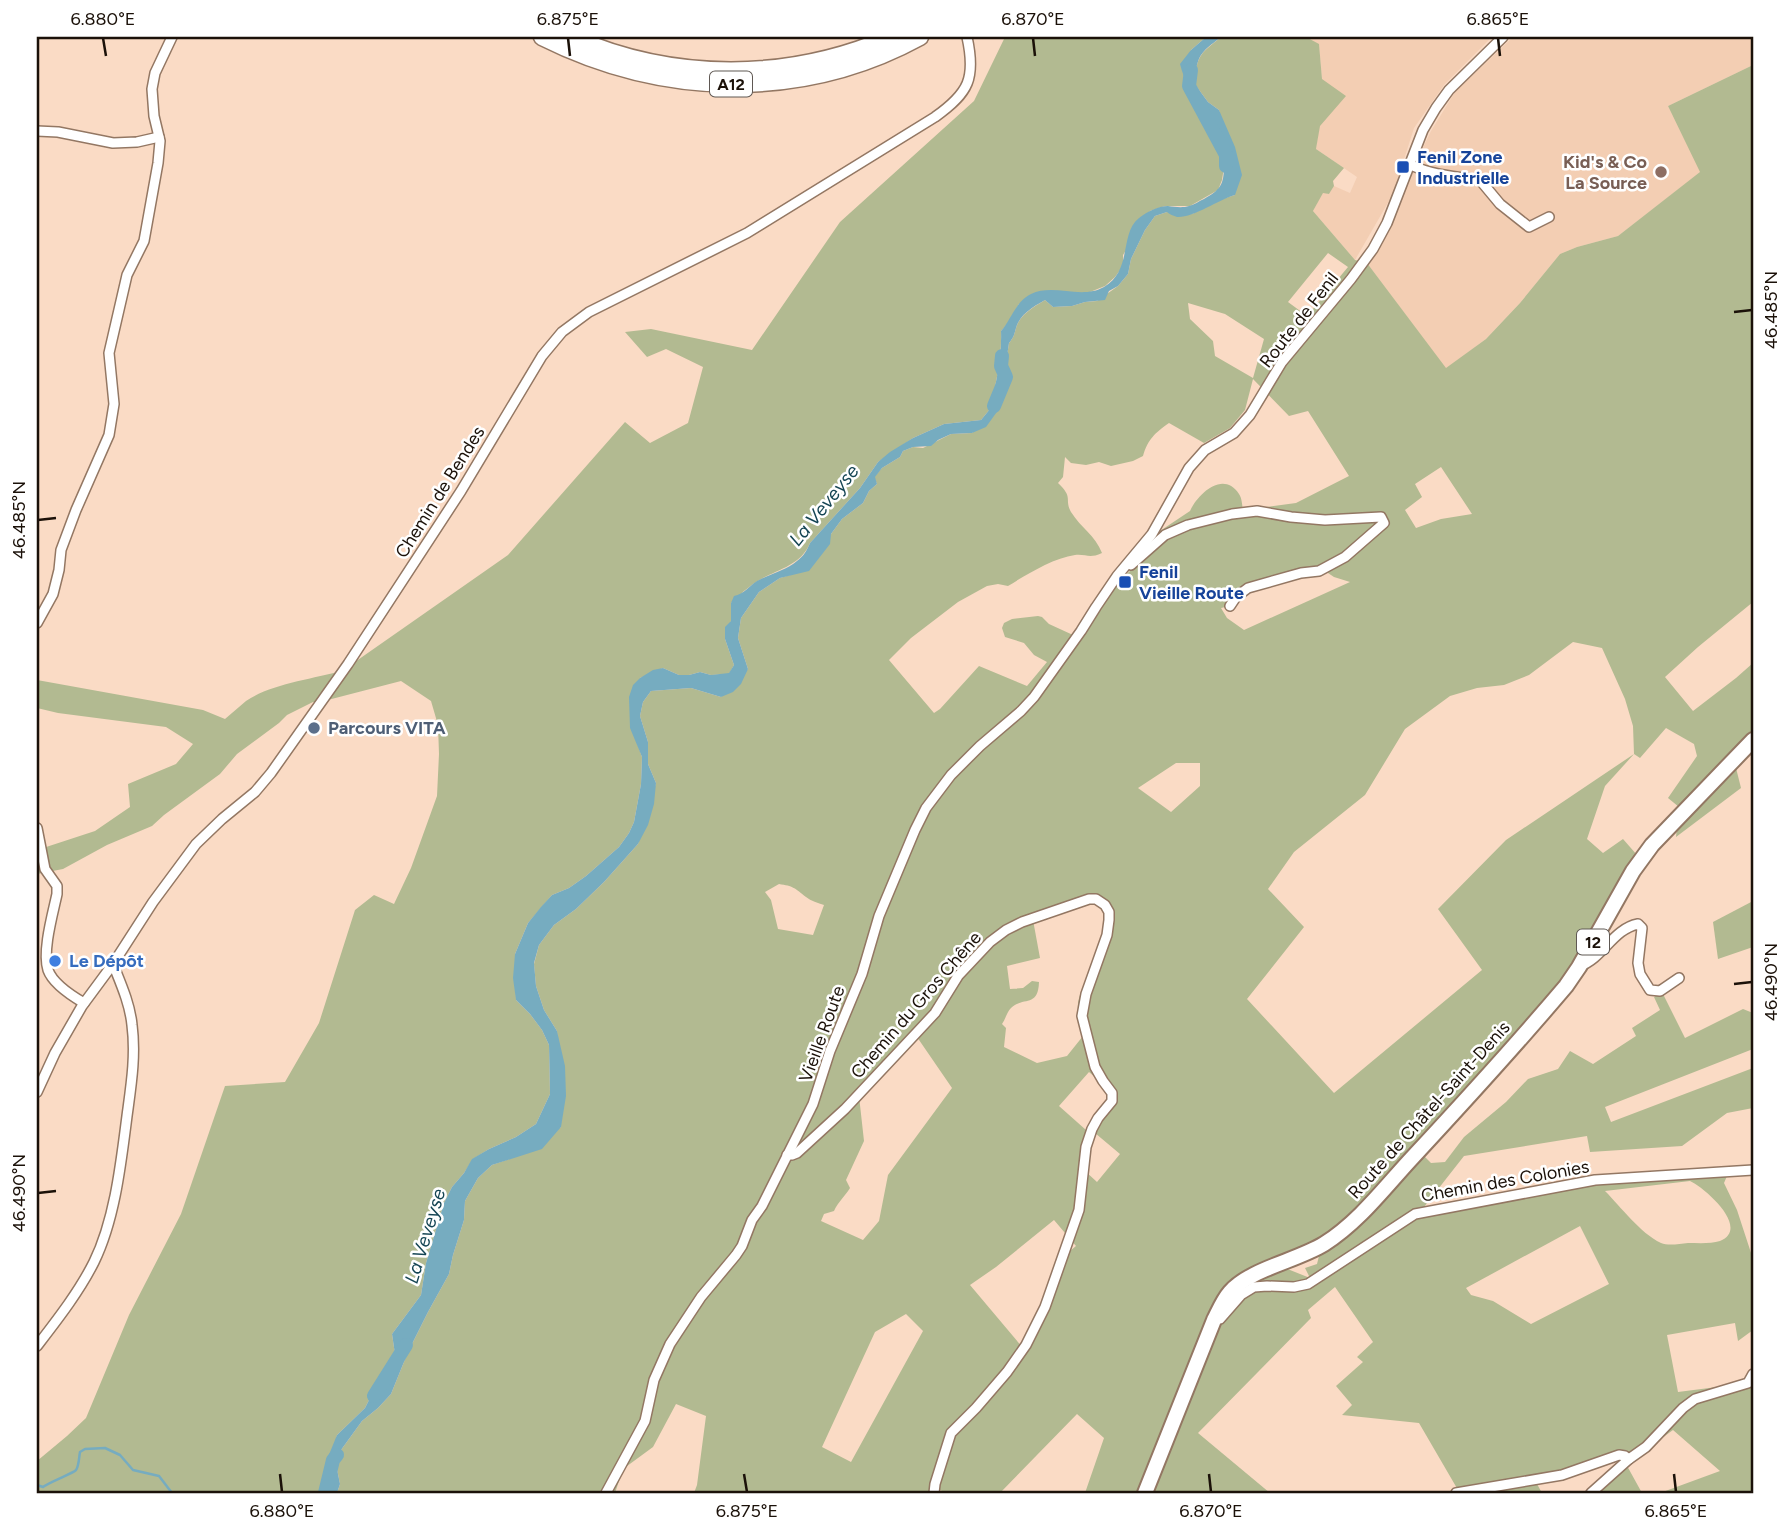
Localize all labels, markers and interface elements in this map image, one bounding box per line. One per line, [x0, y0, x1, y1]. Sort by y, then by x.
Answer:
text: 6.880°E [71, 8, 135, 30]
text: 6.875°E [537, 8, 599, 30]
text: 6.870°E [1001, 8, 1065, 30]
text: 6.865°E [1467, 8, 1529, 30]
road number: A12 [710, 72, 752, 96]
place label: Fenil Zone Industrielle [1417, 146, 1509, 189]
place label: Kid's & Co La Source [1563, 151, 1647, 194]
marker: Fenil Zone Industrielle [1395, 159, 1411, 175]
marker: Kid's & Co La Source [1653, 164, 1669, 180]
street label: Route de Fenil [1255, 268, 1343, 372]
text: 46.485°N [1760, 271, 1782, 349]
street label: Chemin de Bendes [391, 422, 489, 562]
water label: La Veveyse [784, 459, 864, 550]
text: 46.485°N [8, 481, 30, 559]
place label: Fenil Vieille Route [1139, 561, 1244, 604]
marker: Fenil Vieille Route [1117, 574, 1133, 590]
place label: Parcours VITA [328, 717, 446, 739]
marker: Parcours VITA [306, 720, 322, 736]
street label: Chemin du Gros Chêne [846, 927, 986, 1083]
road number: 12 [1577, 930, 1609, 954]
text: 46.490°N [1760, 943, 1782, 1021]
place label: Le Dépôt [69, 950, 144, 972]
marker: Le Dépôt [47, 953, 63, 969]
street label: Vieille Route [794, 983, 850, 1085]
street label: Route de Châtel-Saint-Denis [1343, 1017, 1515, 1203]
text: 46.490°N [8, 1154, 30, 1232]
street label: Chemin des Colonies [1419, 1155, 1591, 1207]
water label: La Veveyse [400, 1185, 450, 1286]
text: 6.880°E [250, 1500, 314, 1522]
text: 6.875°E [716, 1500, 778, 1522]
text: 6.870°E [1179, 1500, 1243, 1522]
text: 6.865°E [1645, 1500, 1707, 1522]

